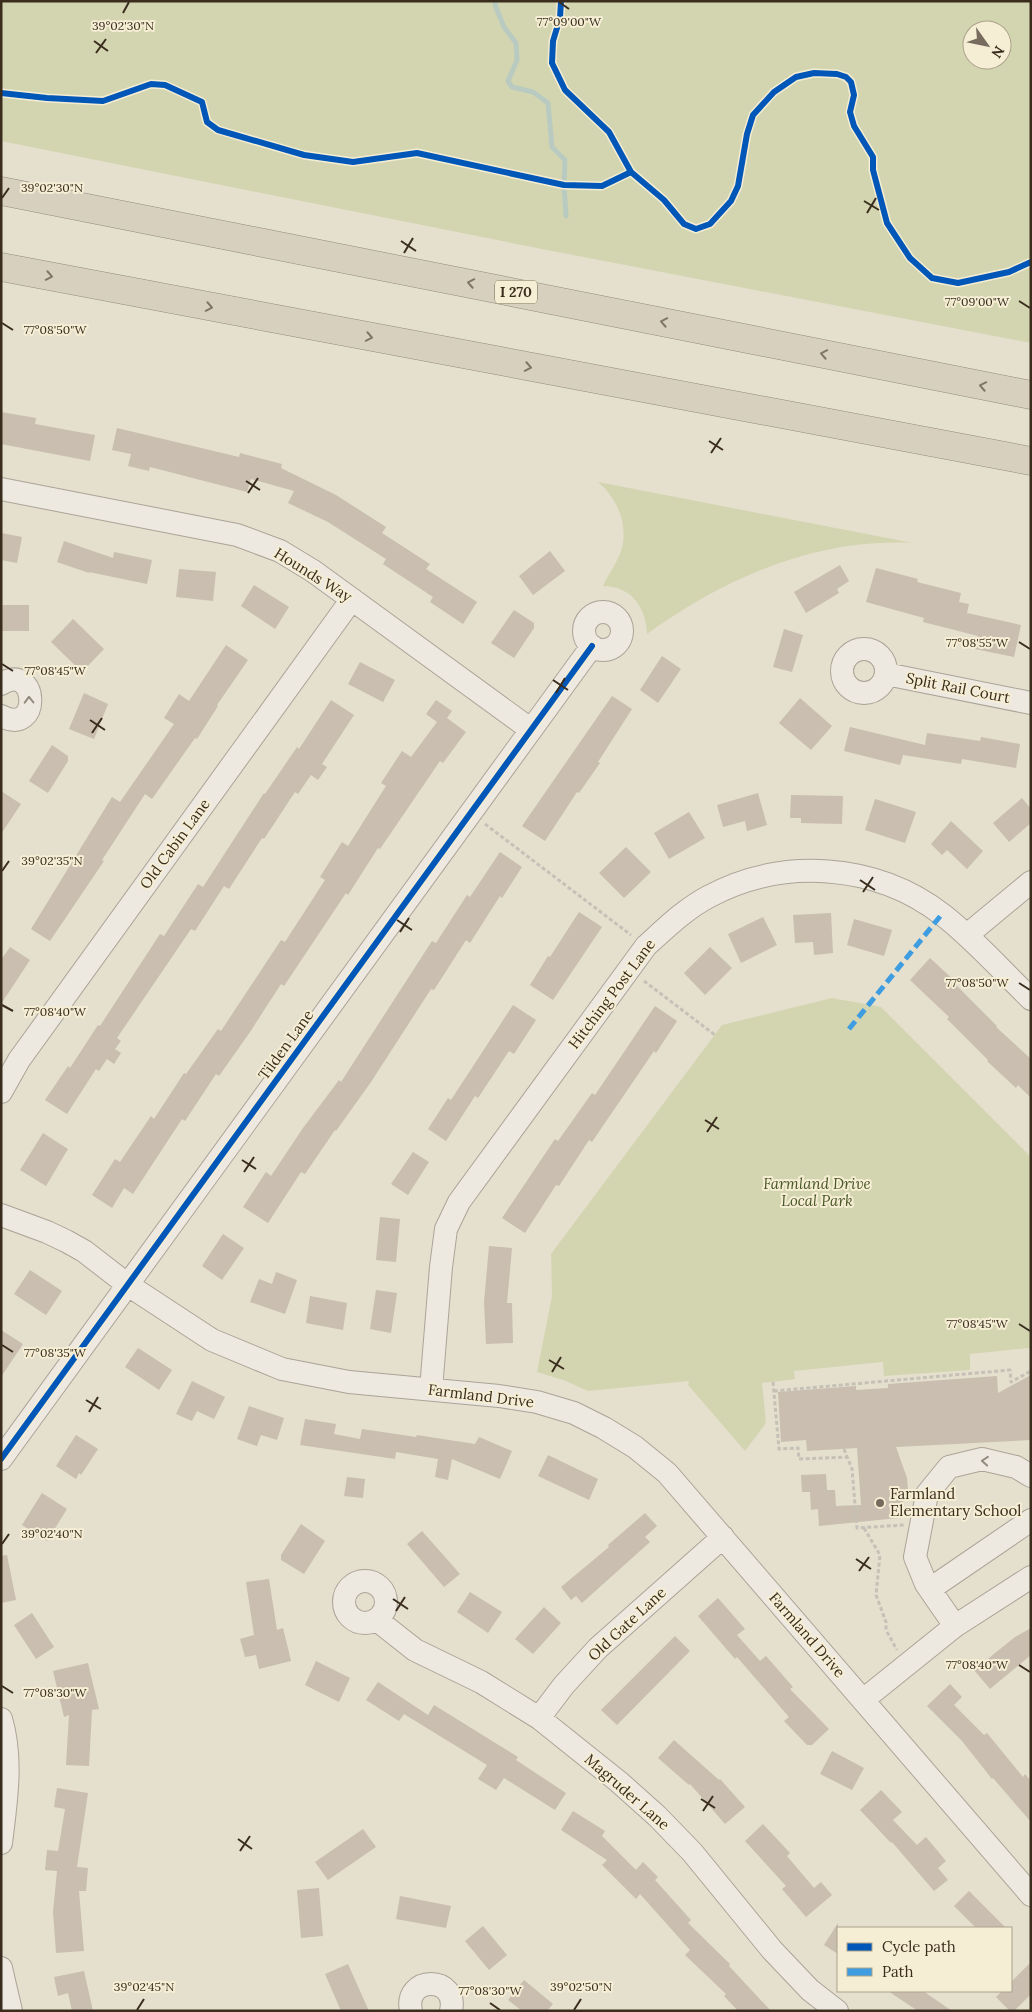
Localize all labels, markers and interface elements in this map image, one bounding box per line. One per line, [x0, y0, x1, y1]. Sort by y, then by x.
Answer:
text: 77°09'00"W [537, 14, 602, 29]
text: 39°02'30"N [92, 18, 154, 33]
north arrow [962, 20, 1012, 70]
text: N [987, 43, 1008, 62]
text: 39°02'30"N [21, 180, 83, 195]
one-way arrow [45, 271, 54, 281]
one-way arrow [466, 279, 475, 289]
road number: I 270 [495, 280, 537, 304]
text: 77°09'00"W [945, 294, 1010, 309]
one-way arrow [204, 301, 213, 311]
one-way arrow [660, 317, 669, 328]
text: 77°08'50"W [24, 322, 87, 337]
one-way arrow [364, 331, 373, 341]
one-way arrow [819, 349, 828, 360]
one-way arrow [524, 361, 533, 371]
one-way arrow [979, 381, 987, 391]
street label: Hounds Way [271, 543, 356, 606]
text: 77°08'55"W [946, 635, 1009, 650]
text: 77°08'45"W [24, 663, 87, 678]
street label: Split Rail Court [904, 668, 1012, 707]
one-way arrow [24, 695, 35, 703]
street label: Old Cabin Lane [135, 795, 214, 893]
text: 39°02'35"N [21, 853, 83, 868]
street label: Hitching Post Lane [564, 935, 659, 1052]
text: 77°08'50"W [946, 975, 1009, 990]
text: 77°08'40"W [24, 1004, 87, 1019]
street label: Tilden Lane [254, 1006, 317, 1083]
park label: Farmland Drive Local Park [763, 1174, 871, 1210]
text: 77°08'45"W [946, 1316, 1009, 1331]
text: 77°08'35"W [24, 1345, 87, 1360]
street label: Farmland Drive [427, 1380, 535, 1411]
one-way arrow [981, 1456, 989, 1467]
place label: Farmland Elementary School [890, 1484, 1021, 1520]
marker: Farmland Elementary School [874, 1497, 886, 1509]
text: 39°02'40"N [21, 1526, 83, 1541]
street label: Old Gate Lane [584, 1583, 670, 1665]
street label: Farmland Drive [765, 1588, 850, 1681]
text: 77°08'40"W [946, 1657, 1009, 1672]
text: 77°08'30"W [24, 1685, 87, 1700]
street label: Magruder Lane [581, 1749, 674, 1834]
legend [837, 1927, 1012, 1992]
text: Cycle path [882, 1937, 956, 1956]
text: Path [882, 1962, 913, 1981]
text: 39°02'45"N [114, 1979, 174, 1994]
text: 39°02'50"N [550, 1979, 612, 1994]
text: 77°08'30"W [459, 1983, 522, 1998]

